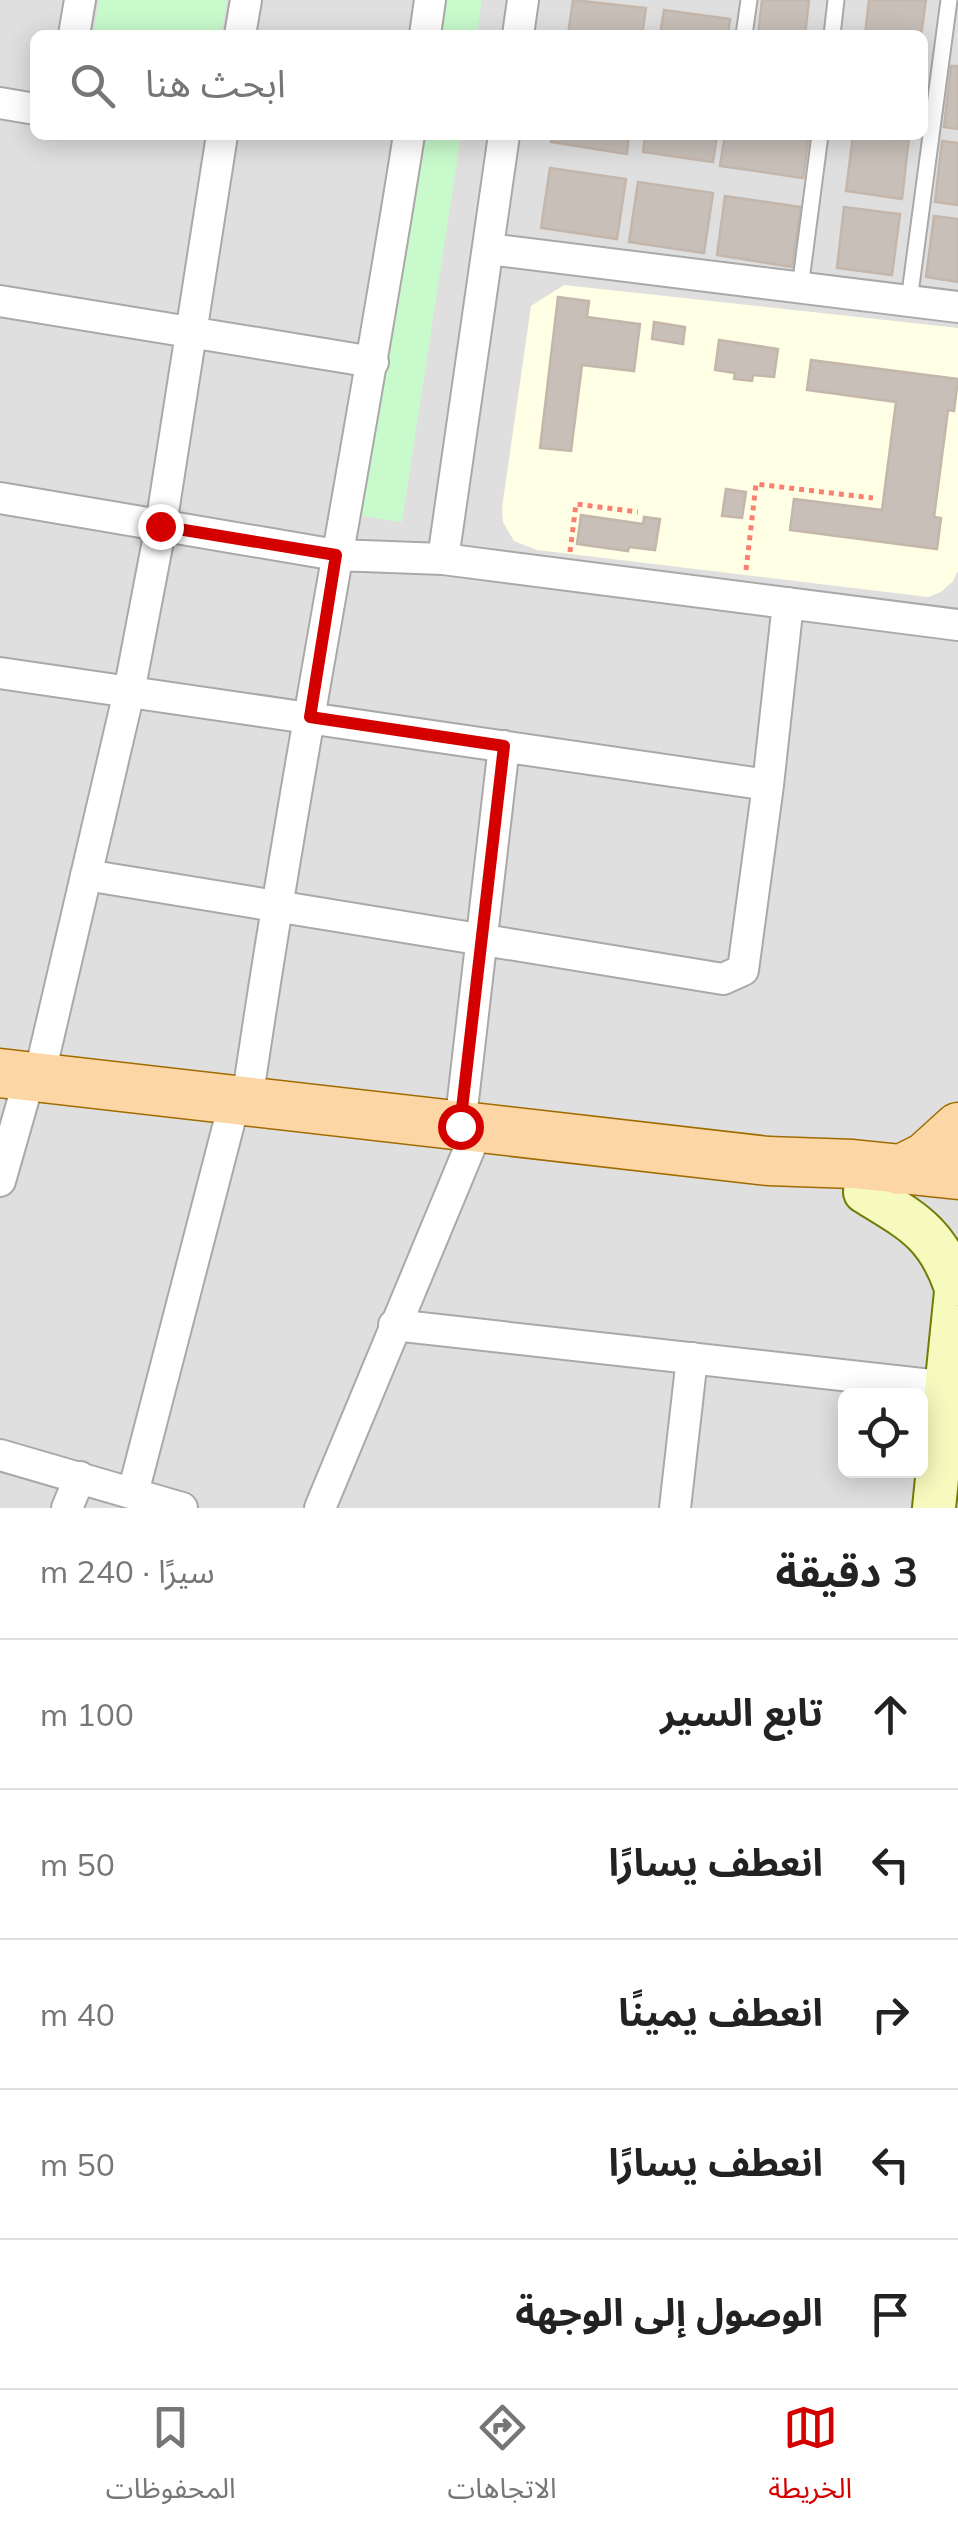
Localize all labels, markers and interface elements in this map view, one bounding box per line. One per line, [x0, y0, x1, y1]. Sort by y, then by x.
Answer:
search box [30, 30, 928, 140]
icon: search [65, 58, 120, 113]
text: ابحث هنا [145, 59, 286, 107]
route end [138, 504, 184, 550]
route start [438, 1104, 484, 1150]
map controls [838, 1388, 928, 1478]
button: locate [838, 1388, 928, 1478]
text: 3 دقيقة [776, 1545, 918, 1598]
text: سيرًا · 240 m [40, 1551, 215, 1591]
icon: ahead [863, 1687, 918, 1742]
text: تابع السير [660, 1688, 823, 1736]
text: 100 m [40, 1694, 134, 1734]
icon: left [863, 1837, 918, 1892]
text: انعطف يسارًا [608, 1838, 823, 1886]
text: 50 m [40, 1844, 115, 1884]
icon: right [863, 1987, 918, 2042]
text: انعطف يمينًا [618, 1988, 823, 2036]
text: 40 m [40, 1994, 115, 2034]
icon: left [863, 2137, 918, 2192]
text: انعطف يسارًا [608, 2138, 823, 2186]
text: 50 m [40, 2144, 115, 2184]
icon: arrive [863, 2287, 918, 2342]
text: الوصول إلى الوجهة [515, 2288, 823, 2336]
tab: المحفوظات [106, 2400, 236, 2519]
tab: الاتجاهات [447, 2400, 557, 2519]
tab: الخريطة [768, 2400, 852, 2519]

